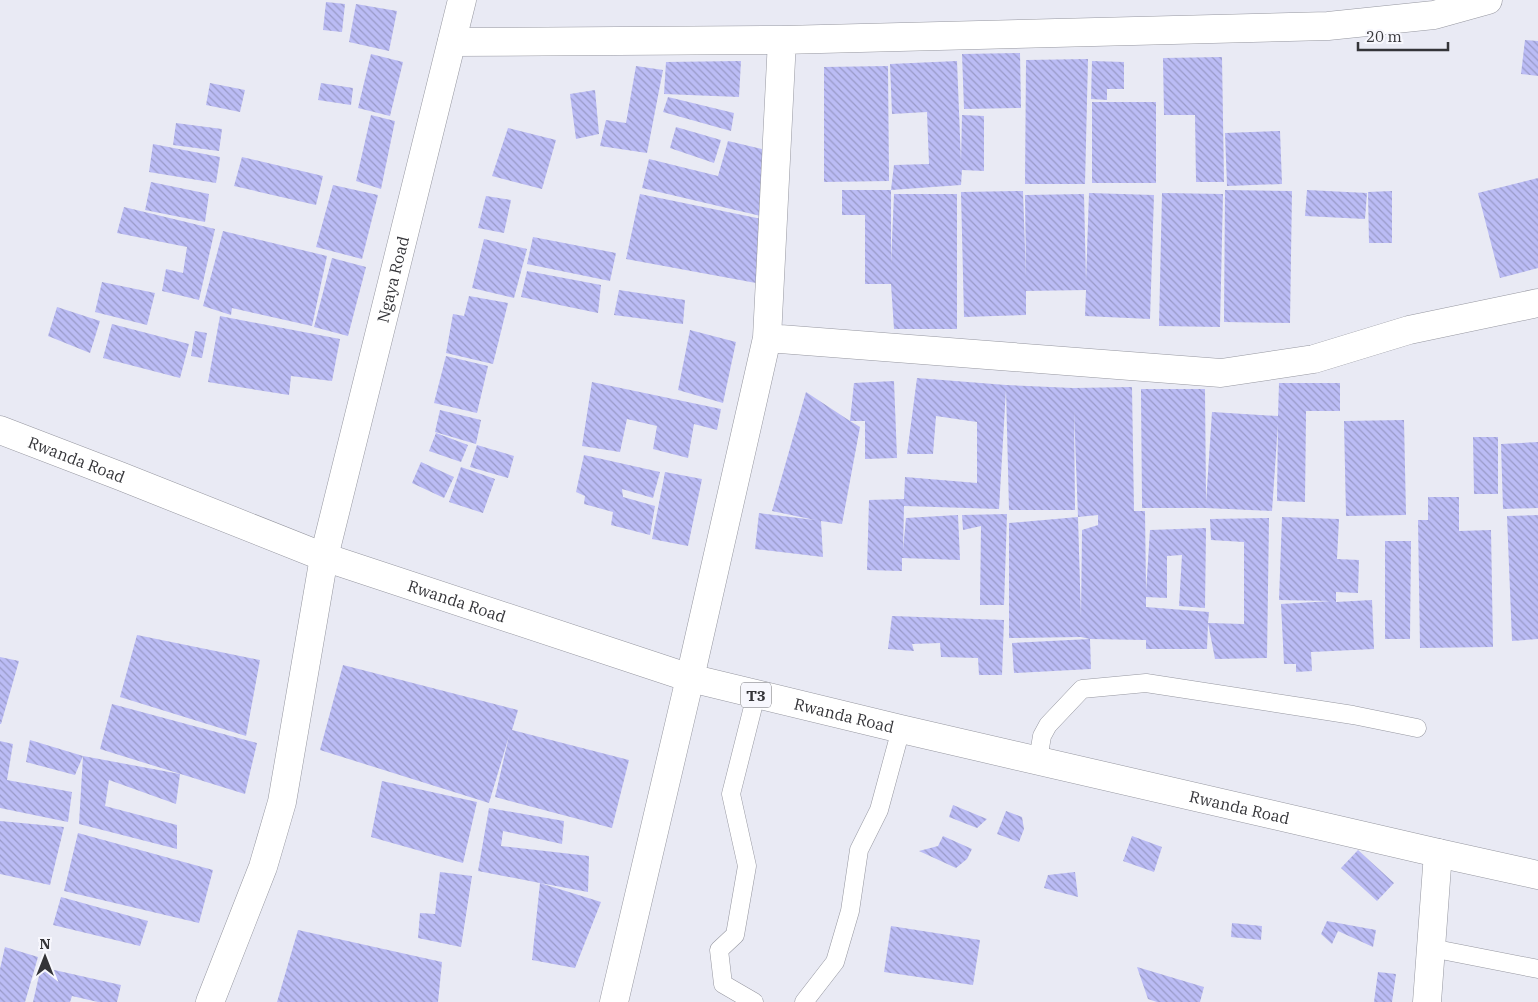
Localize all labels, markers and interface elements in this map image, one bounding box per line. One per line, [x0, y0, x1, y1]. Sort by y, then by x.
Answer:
scale bar [1358, 20, 1448, 52]
text: 20 m [1366, 27, 1402, 46]
street label: Ngaya Road [372, 234, 413, 325]
street label: Rwanda Road [25, 432, 128, 487]
street label: Rwanda Road [405, 575, 509, 627]
road number: T3 [741, 682, 771, 708]
street label: Rwanda Road [792, 693, 896, 737]
street label: Rwanda Road [1187, 786, 1292, 828]
north arrow [20, 932, 70, 982]
text: N [39, 935, 51, 953]

